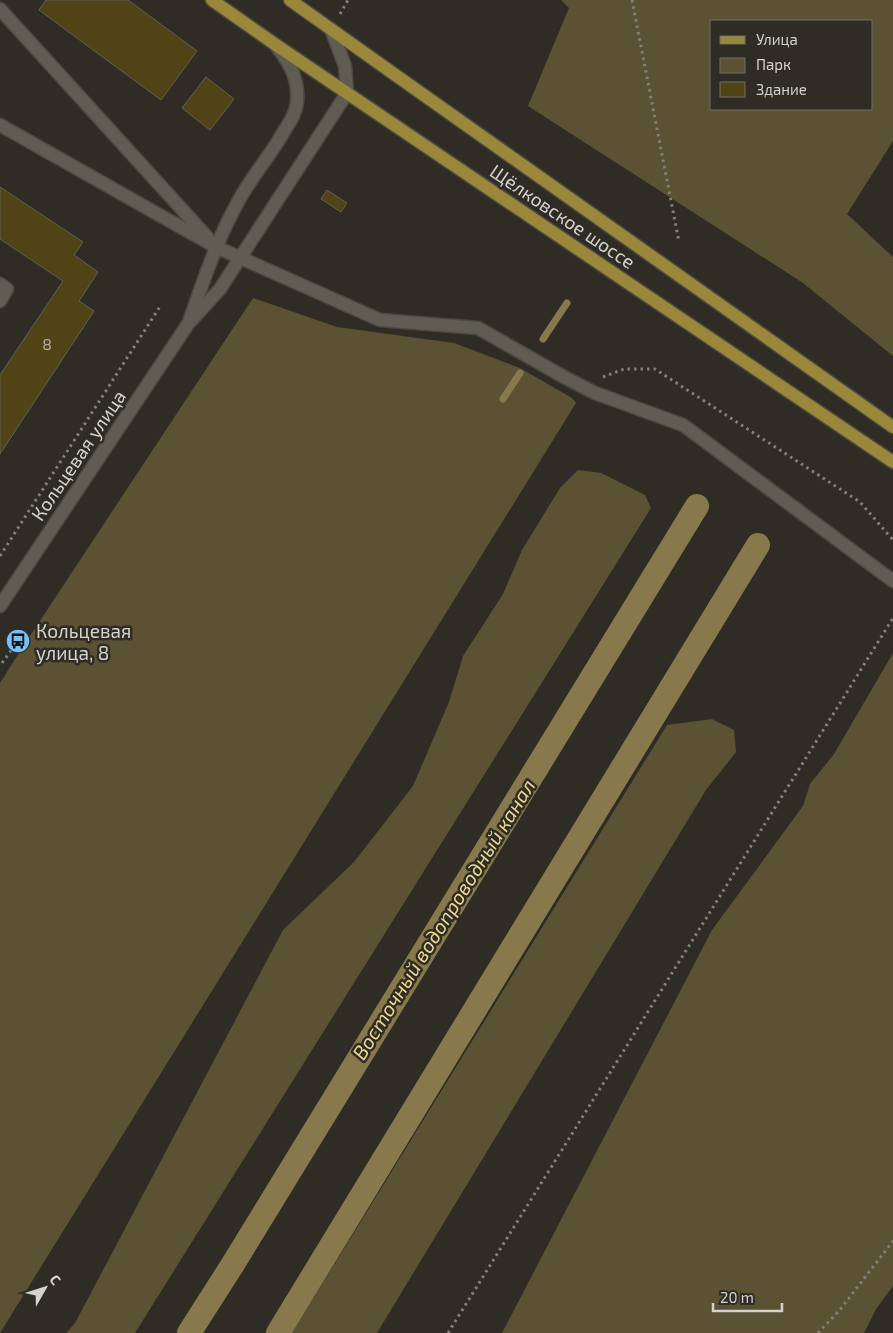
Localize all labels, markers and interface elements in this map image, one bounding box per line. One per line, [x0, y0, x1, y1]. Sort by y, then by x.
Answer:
legend [710, 20, 873, 110]
text: Улица [756, 30, 798, 48]
text: Парк [756, 55, 791, 73]
text: Здание [756, 80, 807, 98]
street label: Щёлковское шоссе [486, 159, 640, 273]
house number: 8 [42, 334, 52, 353]
street label: Кольцевая улица [26, 385, 131, 525]
place label: Кольцевая улица, 8 [36, 619, 131, 665]
bus stop icon: Кольцевая улица, 8 [5, 628, 31, 654]
water label: Восточный водопроводный канал [346, 774, 540, 1064]
north arrow [20, 1263, 70, 1313]
text: С [46, 1271, 65, 1288]
scale bar [713, 1280, 782, 1312]
text: 20 m [720, 1288, 754, 1306]

